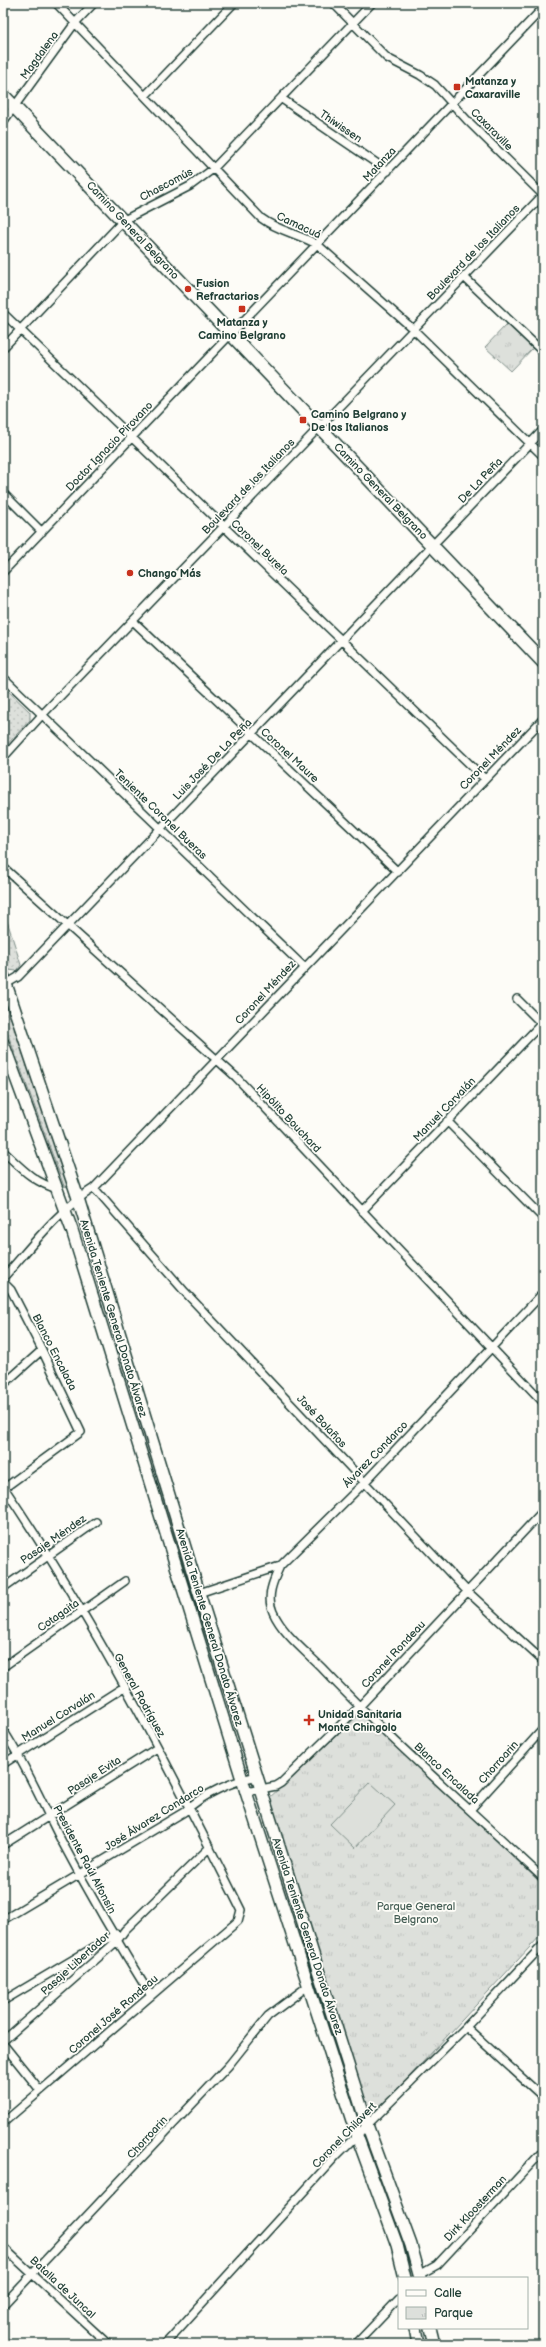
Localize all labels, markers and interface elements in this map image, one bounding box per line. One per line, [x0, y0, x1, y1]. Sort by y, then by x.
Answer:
street label: Magdalena [18, 29, 61, 82]
place label: Matanza y Caxaraville [465, 75, 520, 101]
marker: Matanza y Caxaraville [452, 82, 462, 92]
street label: Caxaraville [468, 106, 516, 153]
street label: Thiwissen [317, 107, 364, 145]
street label: Matanza [360, 144, 399, 184]
street label: Chascomús [137, 165, 195, 204]
street label: Camino General Belgrano [84, 179, 181, 282]
street label: Boulevard de los Italianos [424, 202, 523, 303]
street label: Camacuá [274, 210, 323, 241]
place label: Fusion Refractarios [196, 277, 259, 303]
marker: Fusion Refractarios [183, 284, 193, 294]
marker: Matanza y Camino Belgrano [237, 304, 247, 314]
place label: Matanza y Camino Belgrano [198, 316, 286, 342]
street label: Doctor Ignacio Pirovano [63, 399, 155, 494]
place label: Camino Belgrano y De los Italianos [311, 408, 406, 434]
marker: Camino Belgrano y De los Italianos [298, 415, 308, 425]
street label: Boulevard de los Italianos [199, 436, 298, 537]
street label: Camino General Belgrano [331, 440, 430, 542]
street label: De La Peña [456, 455, 505, 506]
street label: Coronel Burela [228, 517, 291, 578]
place label: Chango Más [138, 567, 202, 580]
marker: Chango Más [125, 568, 135, 578]
street label: Luis José De La Peña [170, 716, 254, 803]
street label: Coronel Méndez [457, 724, 524, 793]
street label: Coronel Maure [258, 725, 322, 786]
street label: Teniente Coronel Bueras [112, 767, 210, 862]
street label: Coronel Méndez [232, 957, 299, 1027]
street label: Manuel Corvalán [410, 1075, 478, 1144]
street label: Hipólito Bouchard [254, 1082, 324, 1155]
street label: Avenida Teniente General Donato Álvarez [77, 1217, 151, 1419]
street label: Blanco Encalada [30, 1312, 79, 1393]
street label: José Bolaños [294, 1392, 350, 1451]
street label: Álvarez Condarco [339, 1418, 411, 1490]
street label: Pasaje Méndez [18, 1512, 89, 1567]
street label: Avenida Teniente General Donato Álvarez [173, 1526, 247, 1728]
street label: Cotagaita [35, 1596, 82, 1634]
street label: Coronel Rondeau [359, 1618, 428, 1691]
street label: General Rodríguez [111, 1651, 168, 1740]
street label: Manuel Corvalán [19, 1689, 97, 1744]
place label: Unidad Sanitaria Monte Chingolo [318, 1708, 402, 1734]
marker: Unidad Sanitaria Monte Chingolo [303, 1714, 315, 1726]
street label: Chorroarin [476, 1738, 521, 1786]
street label: Blanco Encalada [411, 1740, 482, 1807]
street label: Pasaje Evita [65, 1753, 123, 1797]
street label: José Álvarez Condarco [102, 1781, 206, 1853]
street label: Presidente Raúl Alfonsín [50, 1803, 119, 1916]
street label: Avenida Teniente General Donato Álvarez [270, 1836, 347, 2037]
park label: Parque General Belgrano [377, 1900, 455, 1926]
street label: Pasaje Libertador [38, 1928, 113, 1998]
street label: Coronel José Rondeau [66, 1972, 161, 2057]
street label: Coronel Chilavert [310, 2099, 379, 2171]
street label: Chorroarin [125, 2113, 170, 2161]
street label: Dirk Kloosterman [441, 2173, 509, 2244]
street label: Batalla de Juncal [27, 2254, 98, 2321]
legend [398, 2277, 528, 2329]
text: Calle [434, 2286, 462, 2301]
text: Parque [434, 2306, 473, 2321]

